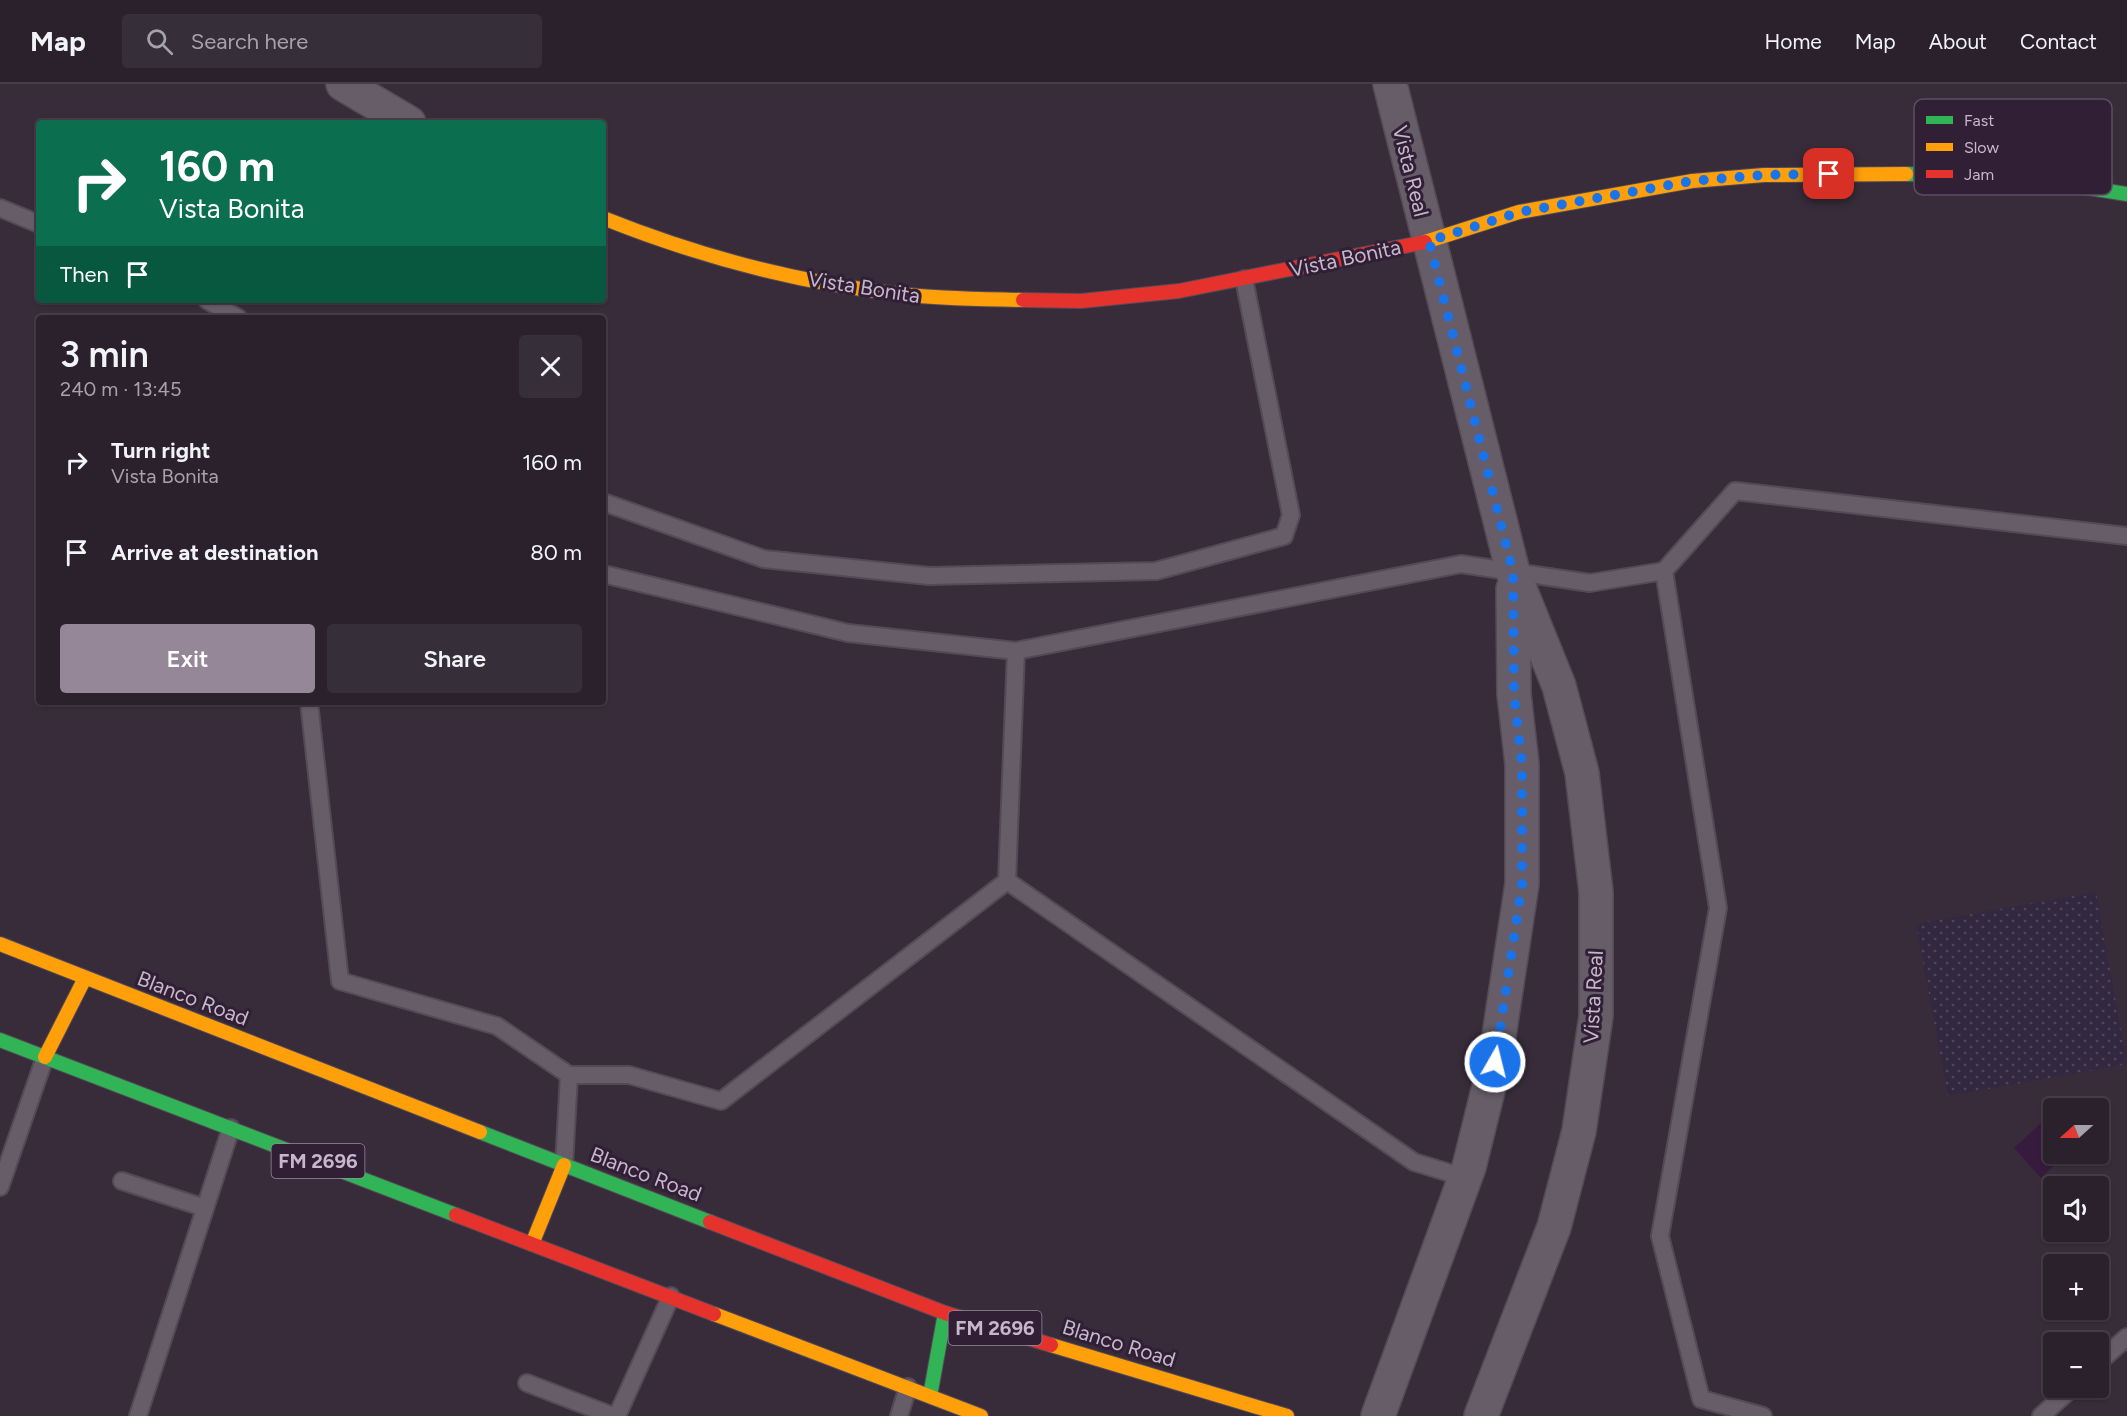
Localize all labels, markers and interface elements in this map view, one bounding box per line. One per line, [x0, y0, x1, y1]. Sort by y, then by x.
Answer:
search box [122, 14, 542, 68]
text: Map [30, 24, 86, 58]
icon: search [143, 25, 176, 58]
text: Search here [191, 28, 308, 55]
text: Home [1765, 29, 1822, 54]
text: Map [1855, 29, 1896, 54]
text: About [1929, 29, 1987, 54]
text: Contact [2020, 29, 2097, 54]
legend [1914, 99, 2112, 195]
text: Fast [1964, 111, 1994, 130]
street label: Vista Real [1388, 123, 1434, 219]
text: Slow [1964, 138, 1999, 157]
text: 160 m [159, 141, 275, 192]
icon: right [60, 144, 138, 222]
pin [1803, 148, 1854, 199]
icon: arrive [1812, 157, 1845, 190]
text: Jam [1964, 165, 1994, 184]
text: Vista Bonita [159, 192, 305, 225]
street label: Vista Bonita [1287, 234, 1403, 282]
icon: arrive [121, 258, 154, 291]
text: Then [60, 261, 109, 288]
street label: Vista Bonita [806, 266, 922, 308]
text: 3 min [60, 333, 149, 376]
button: close [519, 335, 582, 398]
text: 240 m · 13:45 [60, 377, 181, 401]
text: Turn right [111, 437, 210, 464]
icon: right [60, 446, 93, 479]
text: 160 m [522, 449, 582, 476]
text: Vista Bonita [111, 464, 219, 488]
icon: arrive [60, 536, 93, 569]
text: Arrive at destination [111, 539, 319, 566]
text: 80 m [530, 539, 582, 566]
button: Exit [60, 624, 315, 693]
button: Share [327, 624, 582, 693]
street label: Vista Real [1578, 950, 1608, 1044]
street label: Blanco Road [134, 965, 252, 1031]
position arrow [1463, 1030, 1527, 1094]
north arrow [2043, 1098, 2109, 1164]
map controls [2043, 1098, 2109, 1398]
street label: Blanco Road [587, 1141, 705, 1207]
road number: FM 2696 [272, 1144, 364, 1178]
button: sound [2043, 1176, 2109, 1242]
button: + [2043, 1254, 2109, 1320]
road number: FM 2696 [948, 1311, 1042, 1345]
street label: Blanco Road [1059, 1314, 1179, 1372]
button: − [2043, 1332, 2109, 1398]

